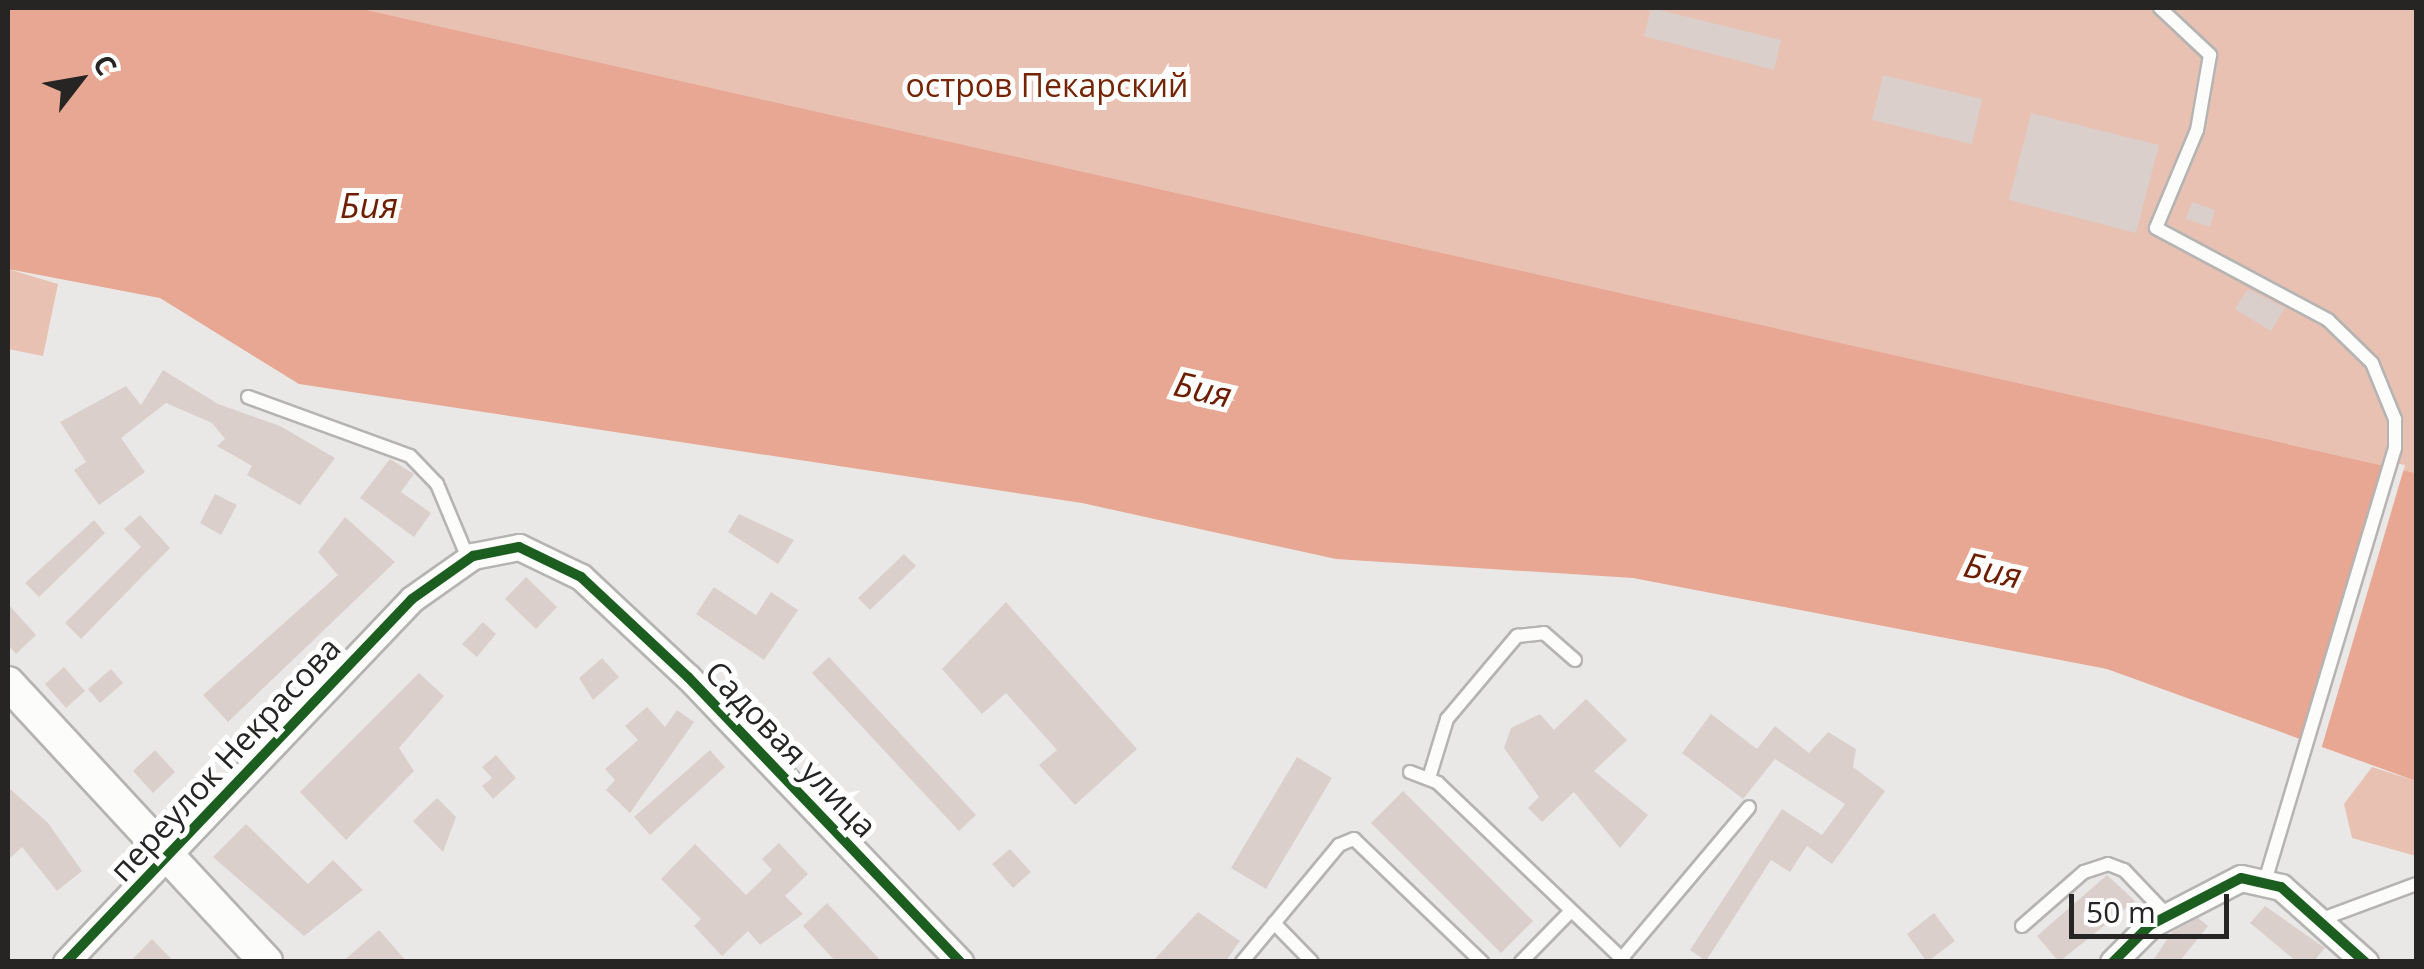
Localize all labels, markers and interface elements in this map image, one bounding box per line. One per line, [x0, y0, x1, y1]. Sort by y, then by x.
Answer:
north arrow [30, 30, 130, 130]
text: С [85, 47, 127, 82]
park label: остров Пекарский [906, 66, 1188, 104]
water label: Бия [340, 184, 398, 226]
water label: Бия [1170, 362, 1236, 416]
water label: Бия [1960, 543, 2026, 597]
street label: переулок Некрасова [102, 629, 348, 889]
street label: Садовая улица [697, 653, 885, 845]
scale bar [2074, 874, 2234, 936]
text: 50 m [2086, 891, 2156, 932]

